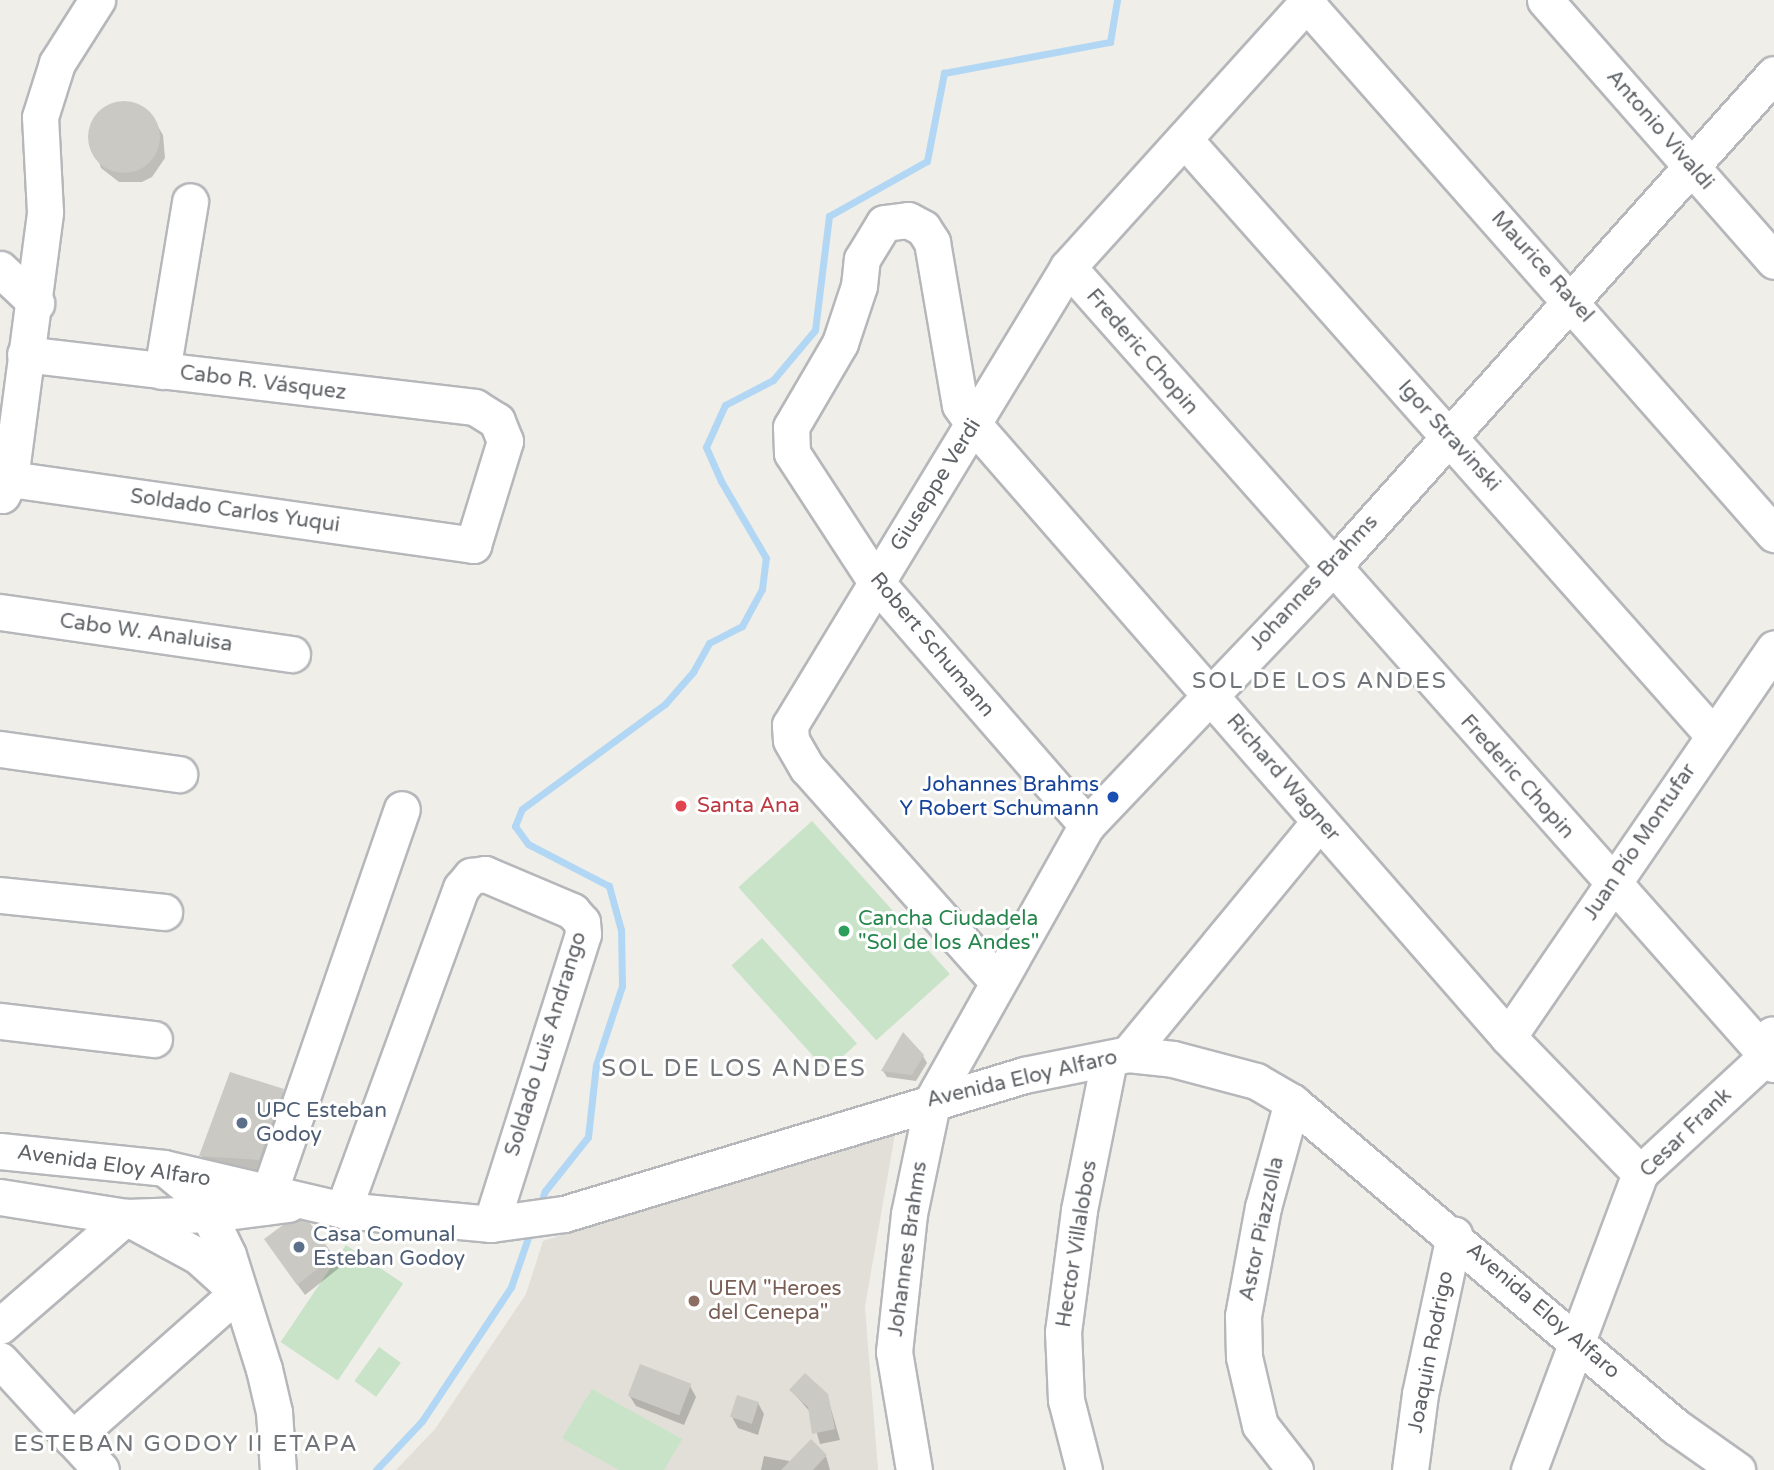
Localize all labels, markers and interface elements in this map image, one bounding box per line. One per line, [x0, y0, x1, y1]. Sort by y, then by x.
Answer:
street label: Antonio Vivaldi [1601, 65, 1719, 195]
street label: Maurice Ravel [1485, 206, 1599, 328]
street label: Frederic Chopin [1081, 284, 1203, 420]
street label: Cabo R. Vásquez [178, 360, 348, 406]
street label: Igor Stravinski [1392, 375, 1506, 497]
street label: Giuseppe Verdi [885, 414, 987, 556]
street label: Soldado Carlos Yuqui [129, 484, 341, 538]
street label: Johannes Brahms [1245, 510, 1383, 656]
street label: Robert Schumann [864, 568, 1000, 722]
street label: Cabo W. Analuisa [58, 608, 234, 658]
district label: SOL DE LOS ANDES [1194, 667, 1446, 695]
street label: Richard Wagner [1221, 709, 1345, 847]
street label: Frederic Chopin [1455, 710, 1579, 844]
street label: Juan Pío Montufar [1578, 759, 1702, 925]
place label: Johannes Brahms Y Robert Schumann [899, 772, 1099, 822]
marker: Johannes Brahms Y Robert Schumann [1105, 789, 1121, 805]
place label: Santa Ana [697, 793, 800, 819]
marker: Santa Ana [671, 796, 691, 816]
place label: Cancha Ciudadela "Sol de los Andes" [858, 906, 1039, 956]
marker: Cancha Ciudadela "Sol de los Andes" [836, 923, 852, 939]
street label: Soldado Luis Andrango [500, 929, 592, 1159]
street label: Avenida Eloy Alfaro [924, 1045, 1120, 1113]
district label: SOL DE LOS ANDES [603, 1055, 865, 1083]
street label: Cesar Frank [1635, 1083, 1737, 1183]
place label: UPC Esteban Godoy [256, 1098, 387, 1148]
marker: UPC Esteban Godoy [234, 1115, 250, 1131]
street label: Avenida Eloy Alfaro [16, 1140, 212, 1192]
street label: Astor Piazzolla [1234, 1155, 1290, 1303]
street label: Hector Villalobos [1051, 1159, 1103, 1329]
street label: Johannes Brahms [883, 1160, 933, 1338]
place label: Casa Comunal Esteban Godoy [313, 1222, 465, 1272]
street label: Avenida Eloy Alfaro [1461, 1238, 1625, 1384]
marker: Casa Comunal Esteban Godoy [291, 1239, 307, 1255]
street label: Joaquin Rodrigo [1403, 1269, 1459, 1435]
place label: UEM "Heroes del Cenepa" [708, 1276, 842, 1326]
marker: UEM "Heroes del Cenepa" [686, 1293, 702, 1309]
district label: ESTEBAN GODOY II ETAPA [16, 1430, 356, 1458]

